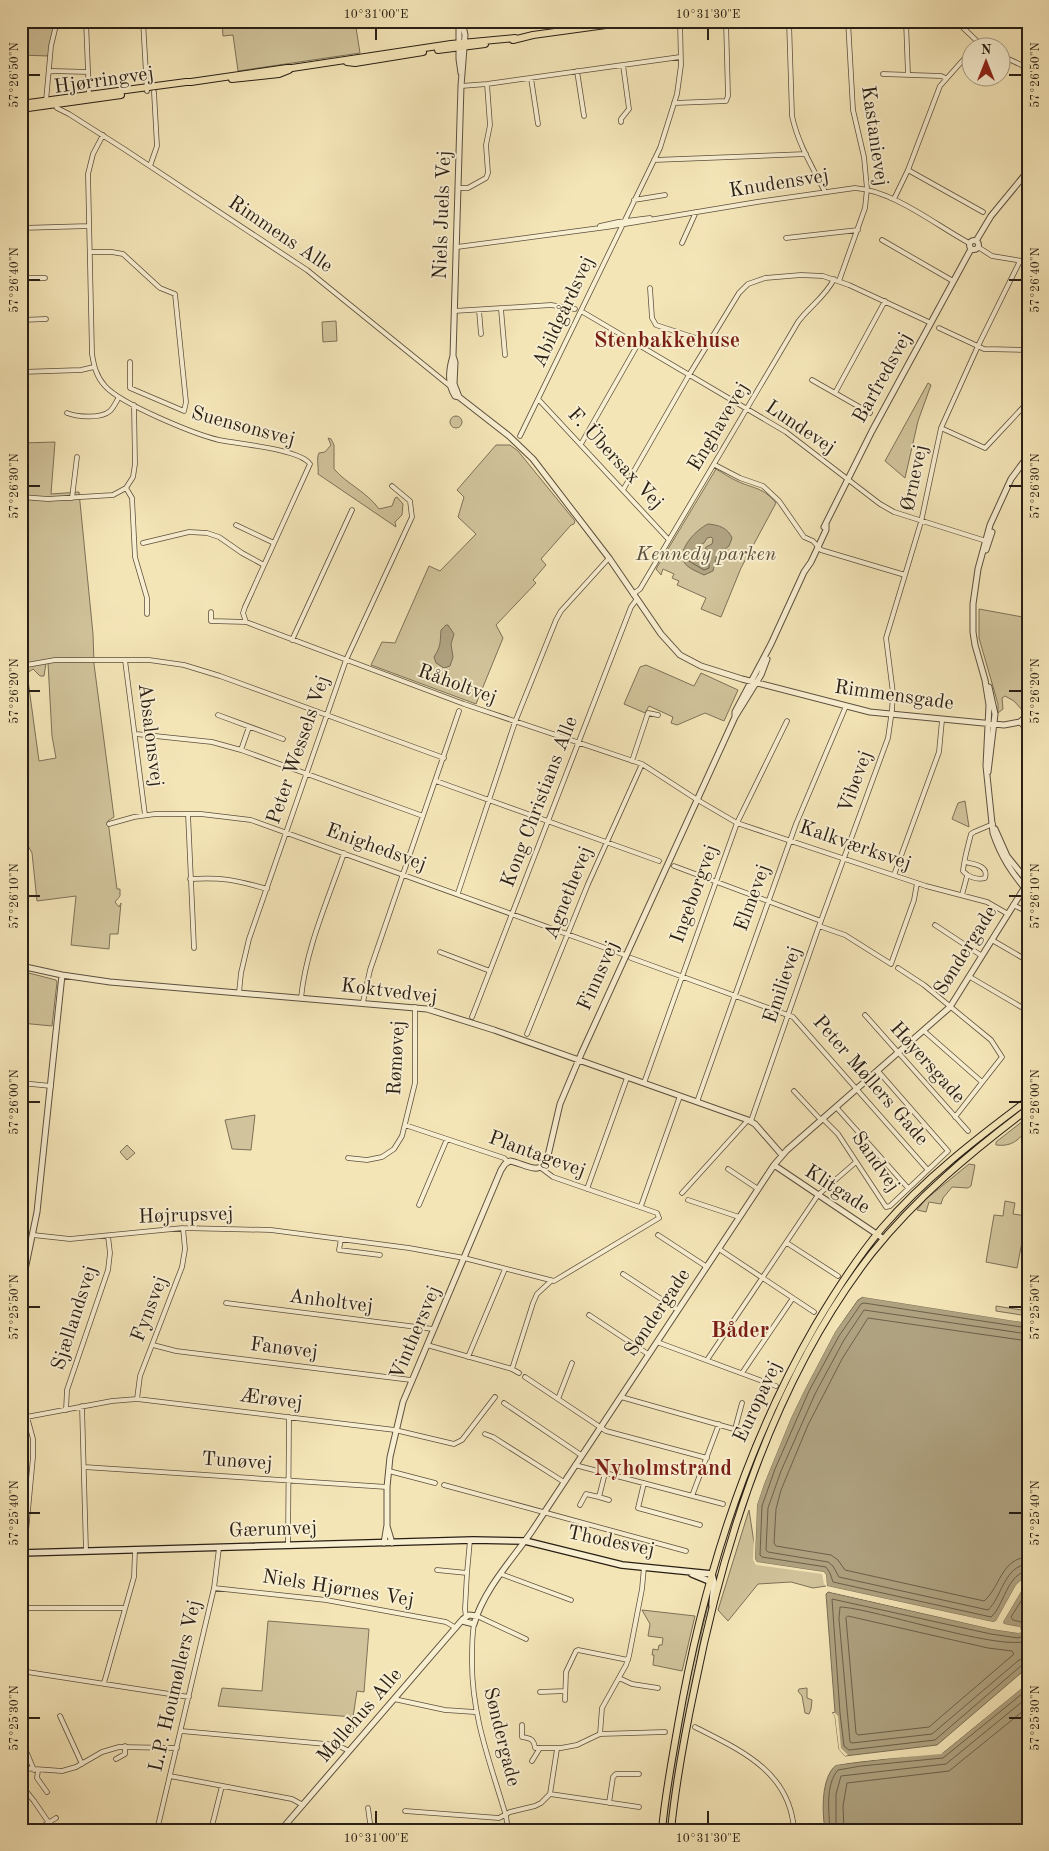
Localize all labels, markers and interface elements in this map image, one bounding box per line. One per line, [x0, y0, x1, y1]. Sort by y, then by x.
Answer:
text: 10°31'00"E [344, 9, 408, 21]
text: 10°31'30"E [676, 9, 740, 21]
north arrow [962, 38, 1012, 88]
text: 57°26'50"N [8, 42, 21, 108]
text: 57°26'50"N [1029, 42, 1042, 108]
text: N [981, 43, 992, 57]
street label: Hjørringvej [53, 64, 155, 98]
street label: Kastanievej [857, 84, 891, 188]
street label: Niels Juels Vej [431, 150, 455, 280]
street label: Knudensvej [728, 166, 830, 202]
street label: Rimmens Alle [224, 193, 336, 277]
text: 57°26'40"N [8, 247, 21, 313]
text: 57°26'40"N [1029, 247, 1042, 313]
street label: Abildgårdsvej [530, 253, 598, 371]
street label: Barfredsvej [850, 329, 916, 427]
district label: Stenbakkehuse [594, 330, 740, 352]
street label: Enghavevej [685, 379, 753, 475]
street label: Lundevej [761, 397, 839, 459]
street label: F. Übersax Vej [563, 403, 669, 513]
street label: Suensonsvej [189, 404, 297, 450]
street label: Ørnevej [898, 443, 932, 513]
text: 57°26'30"N [8, 453, 21, 519]
text: 57°26'30"N [1029, 453, 1042, 519]
park label: Kennedy parken [635, 545, 776, 565]
text: 57°26'20"N [8, 658, 21, 724]
text: 57°26'20"N [1029, 658, 1042, 724]
street label: Råholtvej [415, 661, 499, 709]
street label: Peter Wessels Vej [264, 673, 334, 827]
street label: Rimmensgade [833, 678, 955, 714]
street label: Absalonsvej [134, 682, 166, 788]
street label: Kong Christians Alle [498, 714, 582, 890]
street label: Vibevej [836, 748, 876, 816]
street label: Kalkværksvej [796, 817, 914, 875]
street label: Enighedsvej [323, 821, 429, 875]
street label: Ingeborgvej [668, 842, 722, 946]
street label: Agnethevej [541, 844, 597, 942]
street label: Elmevej [732, 862, 774, 934]
text: 57°26'10"N [8, 863, 21, 929]
text: 57°26'10"N [1029, 863, 1042, 929]
street label: Søndergade [931, 903, 1001, 999]
street label: Finnsvej [575, 938, 623, 1014]
street label: Emilievej [760, 944, 806, 1026]
street label: Koktvedvej [340, 976, 438, 1008]
street label: Peter Møllers Gade [808, 1012, 932, 1150]
street label: Høyersgade [886, 1019, 968, 1107]
street label: Rømøvej [385, 1020, 409, 1096]
text: 57°26'00"N [8, 1069, 21, 1135]
text: 57°26'00"N [1029, 1069, 1042, 1135]
street label: Plantagevej [486, 1128, 588, 1182]
street label: Sandvej [847, 1128, 903, 1196]
street label: Klitgade [801, 1162, 873, 1218]
street label: Højrupsvej [138, 1204, 234, 1228]
street label: Sjællandsvej [49, 1263, 101, 1373]
street label: Søndergade [621, 1265, 695, 1361]
street label: Fynsvej [128, 1273, 172, 1345]
text: 57°25'50"N [8, 1274, 21, 1340]
text: 57°25'50"N [1029, 1274, 1042, 1340]
street label: Vinthersvej [387, 1283, 445, 1383]
street label: Anholtvej [288, 1287, 374, 1317]
district label: Båder [711, 1320, 769, 1342]
street label: Fanøvej [249, 1335, 319, 1363]
street label: Europavej [730, 1358, 786, 1446]
street label: Ærøvej [238, 1386, 304, 1414]
street label: Tunøvej [201, 1450, 273, 1474]
district label: Nyholmstrand [594, 1458, 732, 1480]
text: 57°25'40"N [8, 1480, 21, 1546]
text: 57°25'40"N [1029, 1480, 1042, 1546]
street label: Gærumvej [228, 1518, 318, 1542]
street label: Thodesvej [566, 1523, 656, 1561]
street label: Niels Hjørnes Vej [261, 1567, 415, 1611]
street label: L.P. Houmøllers Vej [146, 1598, 206, 1774]
street label: Møllehus Alle [314, 1665, 406, 1767]
text: 57°25'30"N [8, 1685, 21, 1751]
street label: Søndergade [479, 1685, 523, 1789]
text: 57°25'30"N [1029, 1685, 1042, 1751]
text: 10°31'00"E [344, 1833, 408, 1845]
text: 10°31'30"E [676, 1833, 740, 1845]

